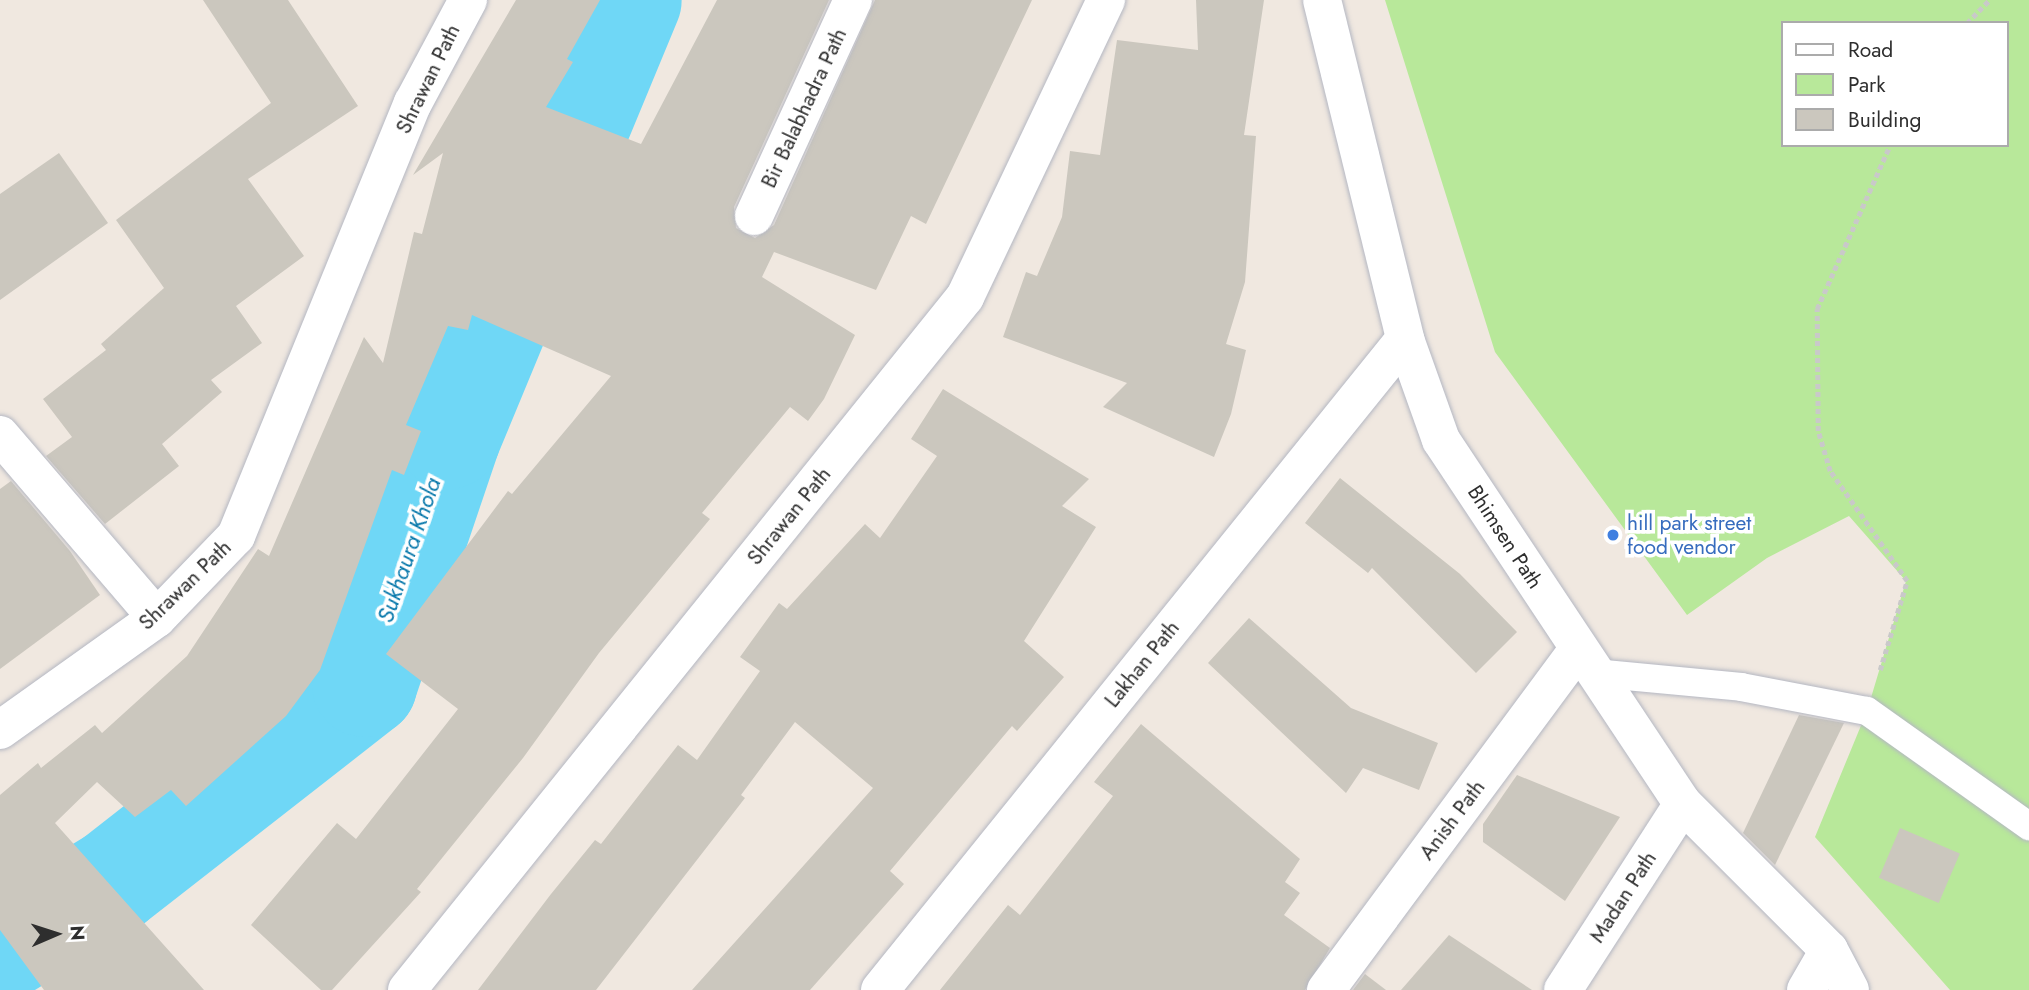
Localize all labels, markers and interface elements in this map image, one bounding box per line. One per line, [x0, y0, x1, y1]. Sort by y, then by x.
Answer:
street label: Shrawan Path [391, 20, 465, 138]
legend [1780, 21, 2008, 147]
street label: Bir Balabhadra Path [756, 24, 852, 192]
text: Road [1848, 35, 1893, 65]
text: Park [1848, 70, 1885, 100]
text: Building [1848, 105, 1921, 135]
street label: Shrawan Path [742, 462, 836, 570]
water label: Sukhaura Khola [371, 474, 447, 626]
street label: Bhimsen Path [1462, 481, 1548, 593]
place label: hill park street food vendor [1627, 510, 1751, 560]
marker: hill park street food vendor [1605, 527, 1621, 543]
street label: Shrawan Path [134, 535, 236, 635]
street label: Lakhan Path [1099, 616, 1185, 712]
street label: Anish Path [1414, 775, 1490, 865]
street label: Madan Path [1584, 847, 1662, 947]
north arrow [21, 899, 91, 969]
text: N [64, 925, 91, 941]

